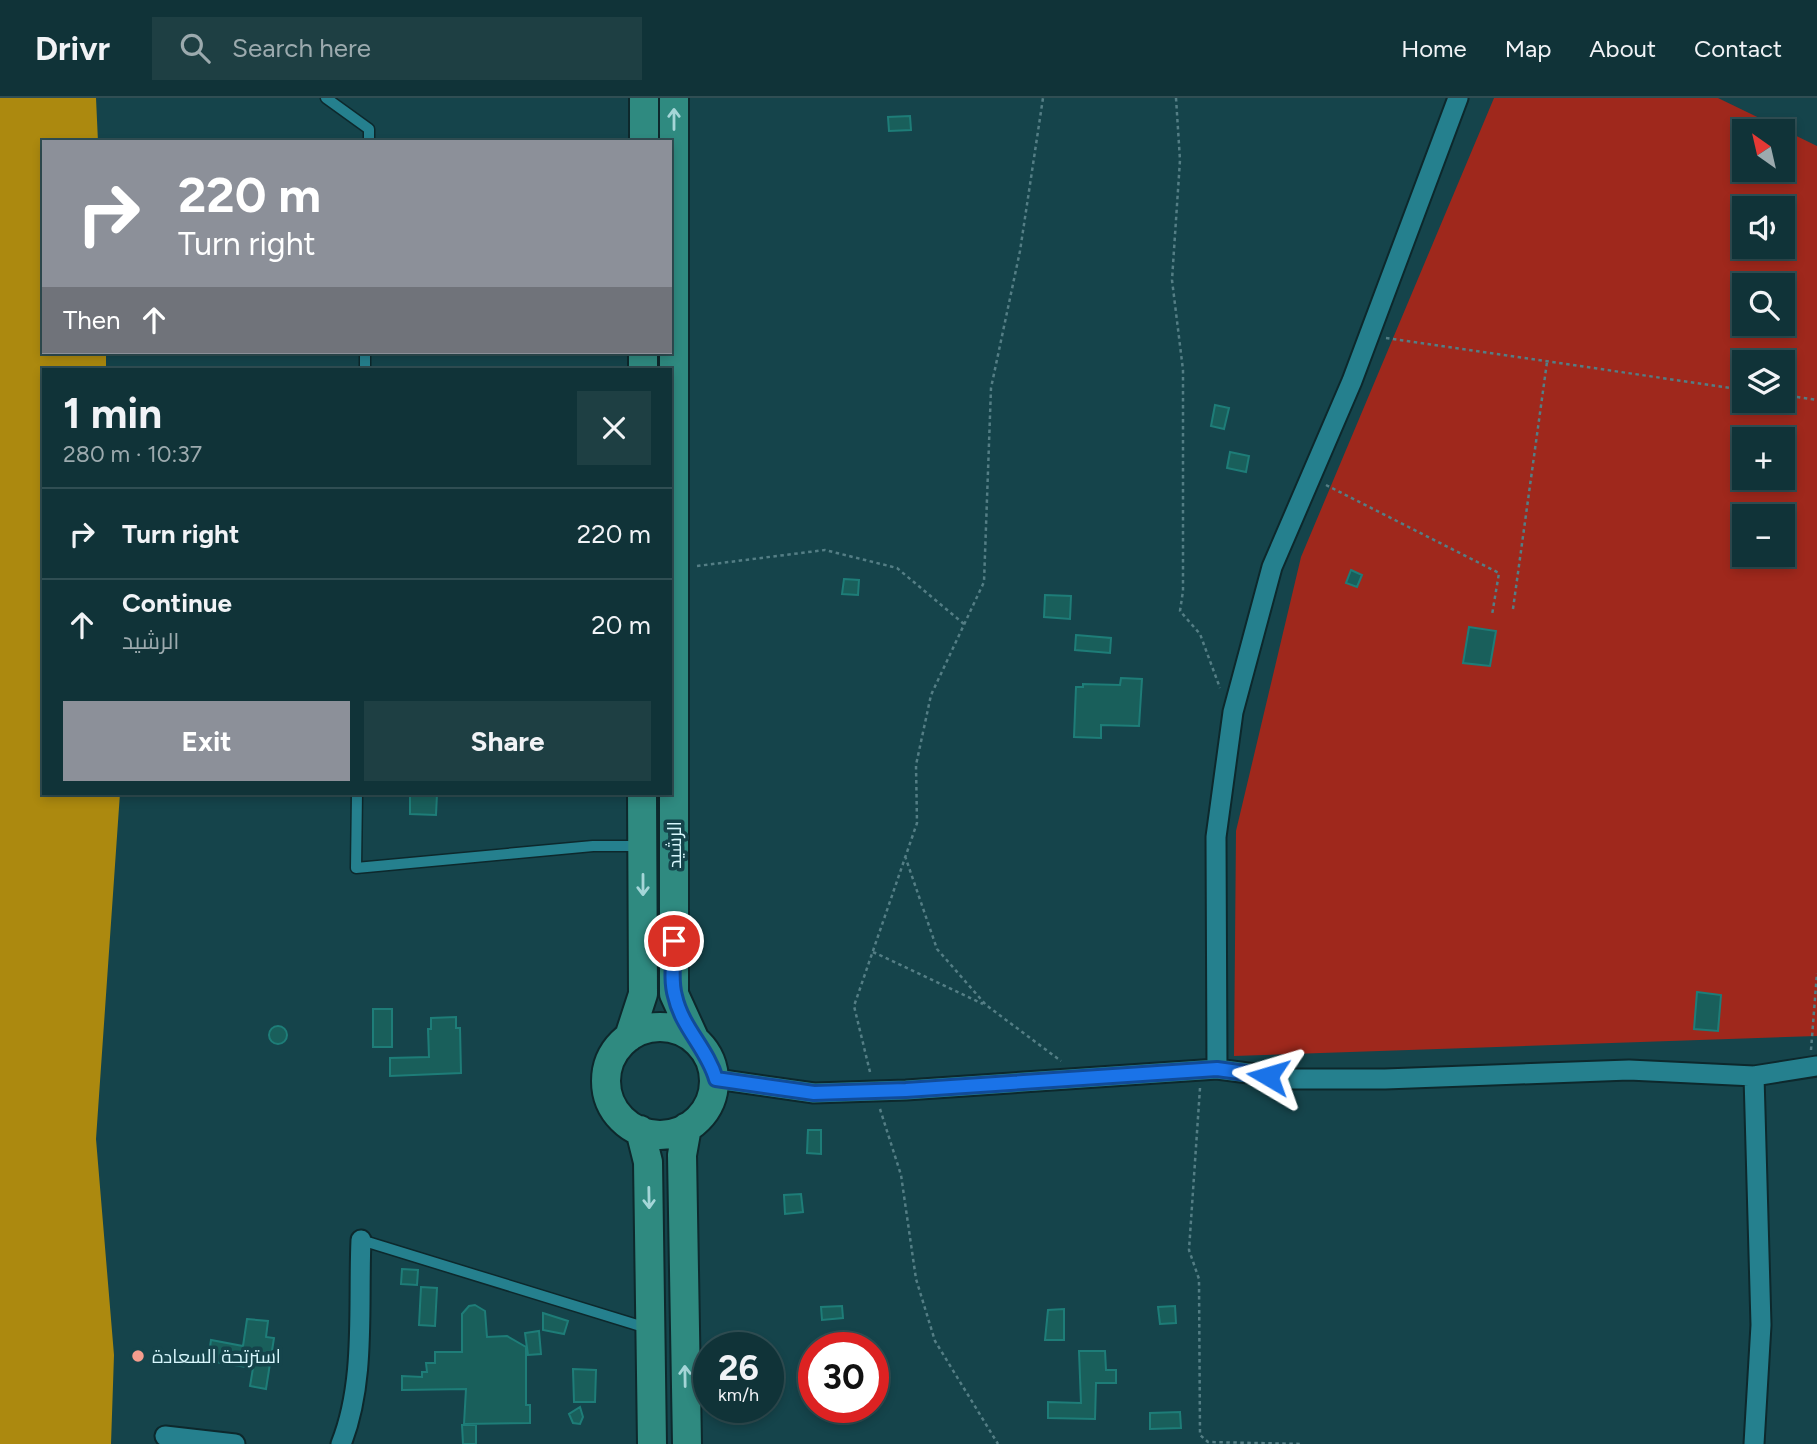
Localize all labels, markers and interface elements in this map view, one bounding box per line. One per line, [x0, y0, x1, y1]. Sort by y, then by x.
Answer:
search box [152, 17, 642, 80]
text: Drivr [35, 29, 110, 68]
icon: search [176, 29, 214, 67]
text: Search here [232, 32, 371, 64]
text: Home [1401, 34, 1467, 63]
text: Map [1505, 34, 1551, 63]
text: About [1589, 34, 1656, 63]
text: Contact [1694, 34, 1782, 63]
one-way arrow [667, 108, 681, 131]
north arrow [1732, 119, 1796, 182]
map controls [1732, 119, 1795, 567]
text: 220 m [178, 165, 321, 224]
icon: right [63, 168, 154, 259]
button: sound [1732, 196, 1795, 259]
text: Turn right [178, 225, 316, 263]
button: search [1732, 273, 1795, 336]
icon: ahead [135, 301, 173, 339]
text: Then [63, 304, 121, 336]
button: layers [1732, 350, 1795, 413]
text: 1 min [63, 388, 162, 439]
button: close [577, 391, 651, 465]
button: + [1732, 427, 1795, 490]
text: 280 m · 10:37 [63, 440, 202, 468]
button: − [1732, 504, 1795, 567]
icon: right [63, 515, 101, 553]
text: Turn right [122, 518, 239, 550]
text: 220 m [577, 518, 651, 550]
text: Continue [122, 587, 232, 619]
icon: ahead [63, 606, 101, 644]
text: 20 m [591, 609, 651, 641]
text: الرشيد [122, 627, 180, 655]
button: Exit [63, 701, 350, 781]
button: Share [364, 701, 651, 781]
street label: الرشيد [663, 821, 686, 869]
one-way arrow [636, 874, 650, 897]
pin [644, 911, 704, 971]
icon: arrive [655, 922, 693, 960]
position arrow [1231, 1039, 1305, 1113]
one-way arrow [642, 1186, 656, 1209]
speed limit sign: 30 [798, 1332, 889, 1423]
place label: استرتحة السعادة [152, 1345, 281, 1368]
text: 26 [718, 1347, 759, 1389]
marker: استرتحة السعادة [130, 1348, 146, 1364]
one-way arrow [679, 1365, 692, 1388]
text: km/h [718, 1384, 759, 1406]

